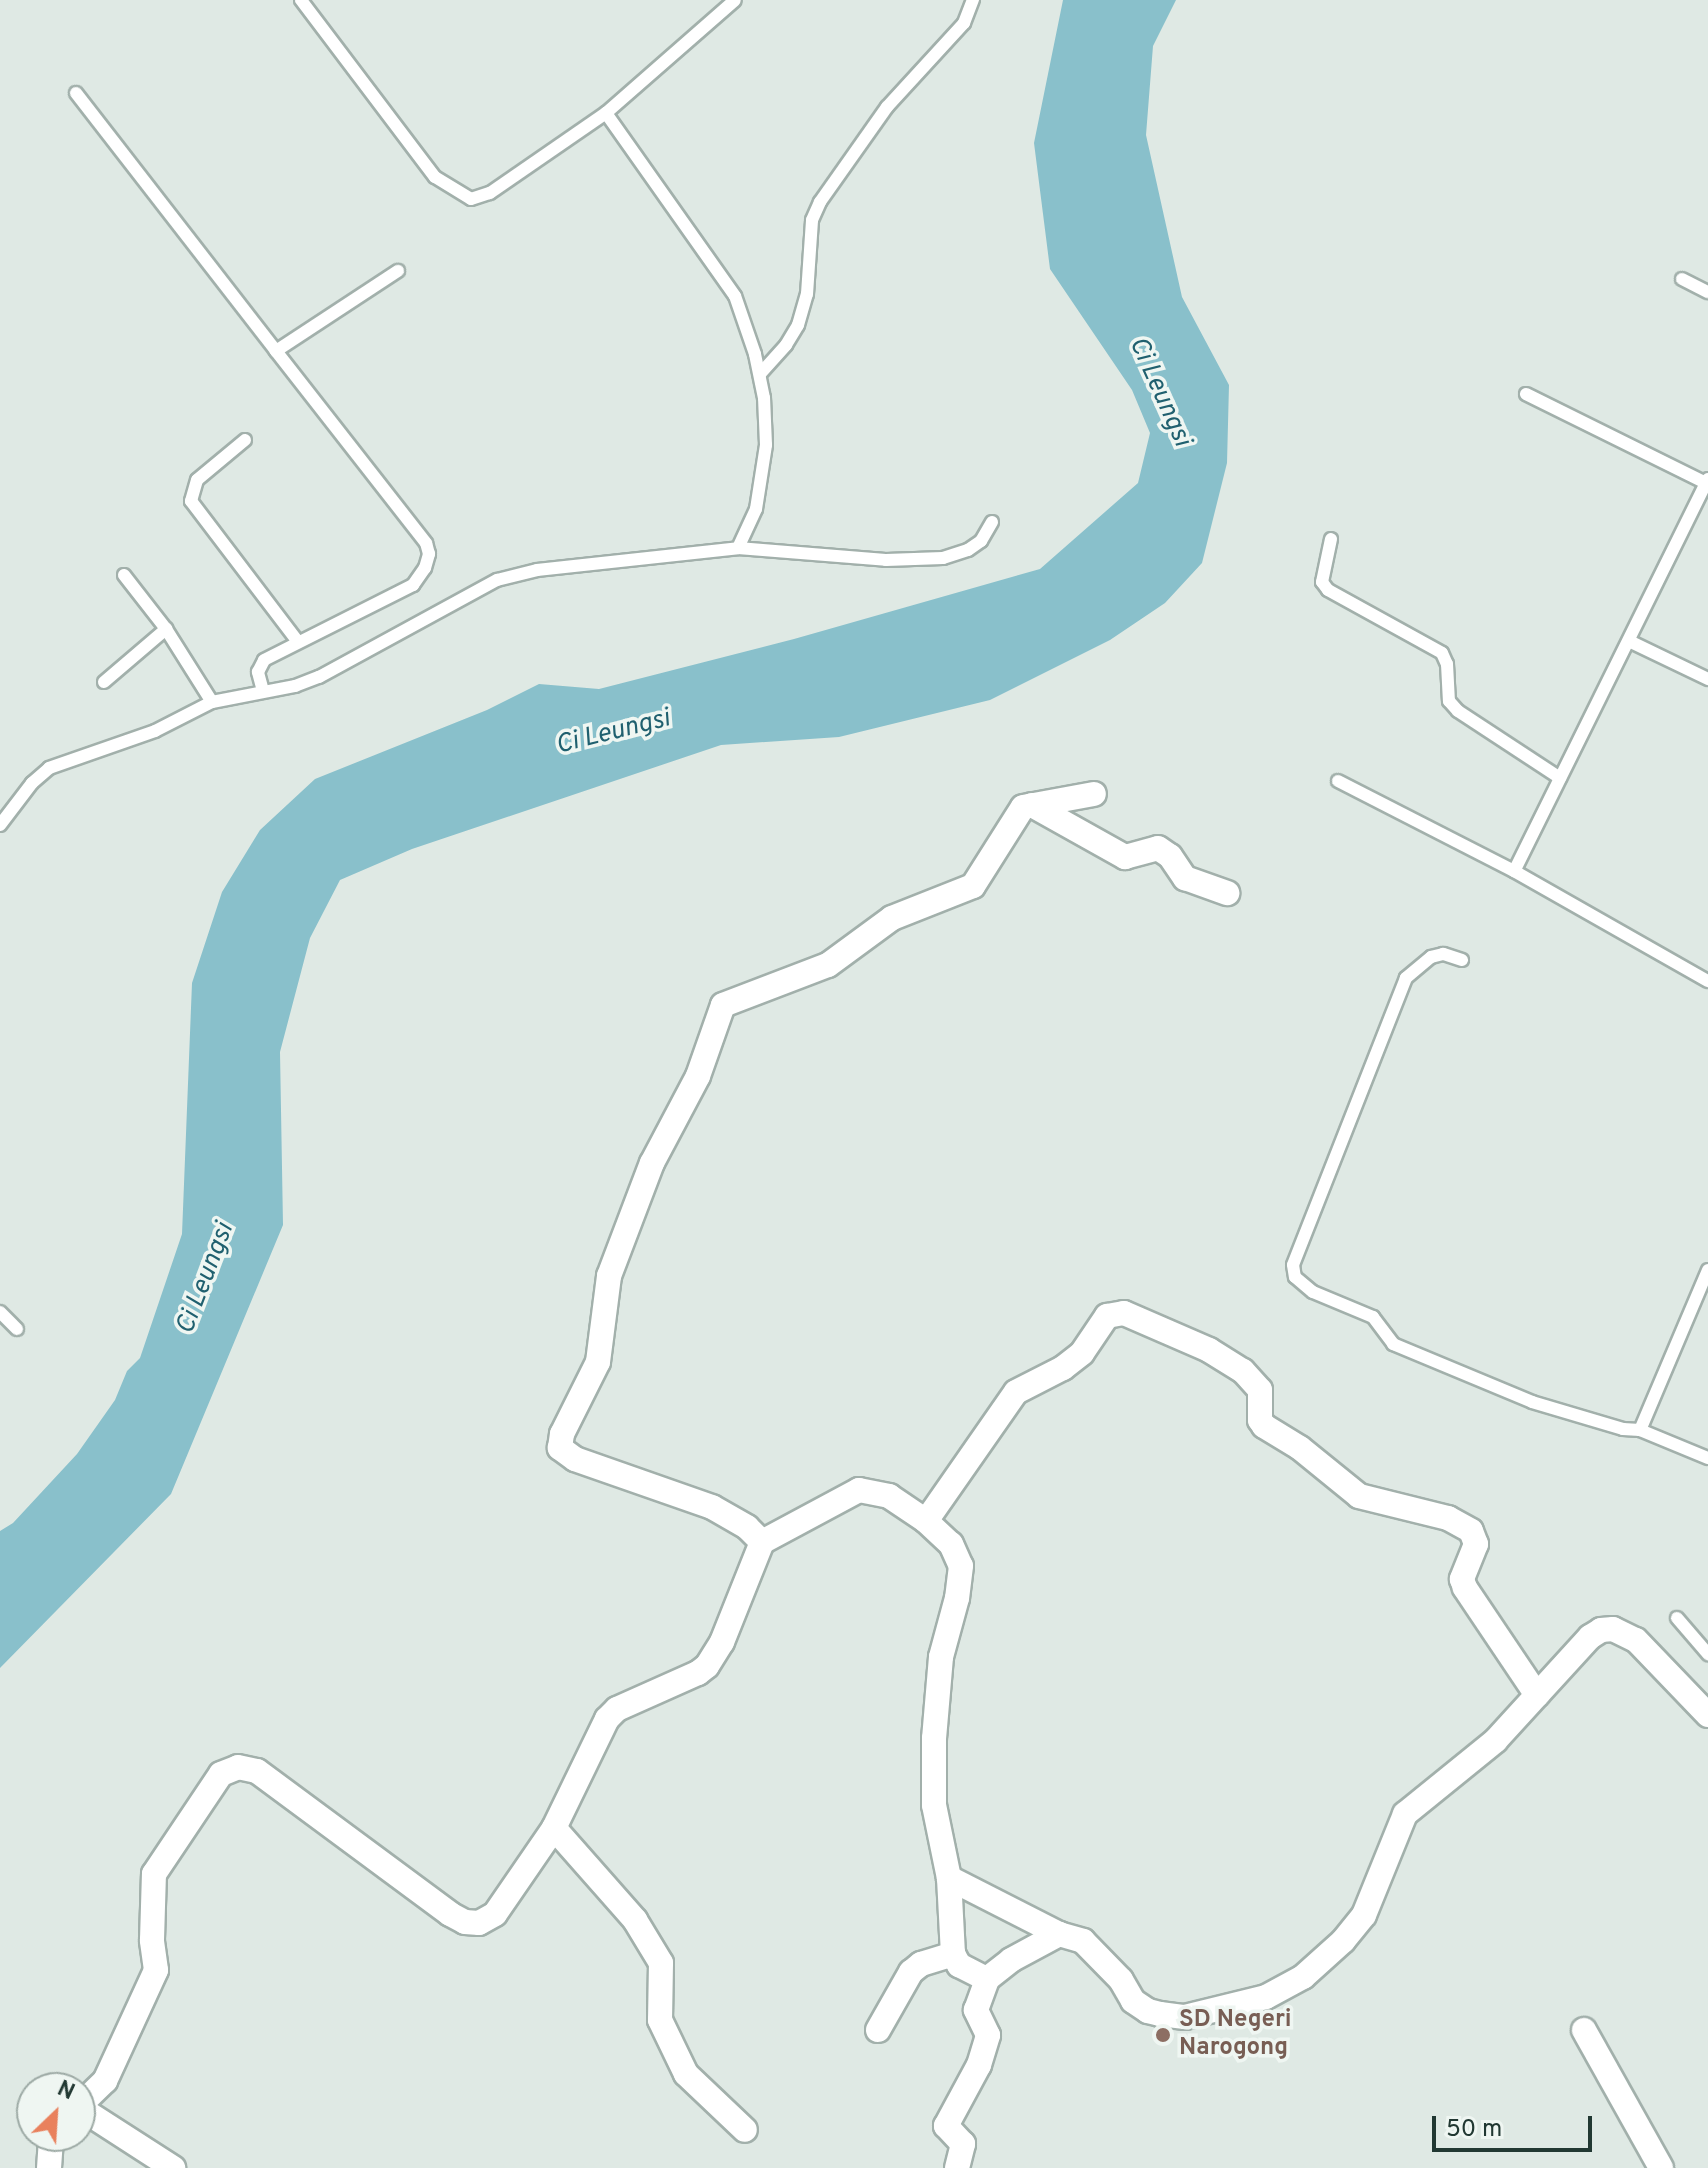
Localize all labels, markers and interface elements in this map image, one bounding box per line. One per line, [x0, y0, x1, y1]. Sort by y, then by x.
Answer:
water label: Ci Leungsi [1121, 332, 1197, 452]
water label: Ci Leungsi [553, 704, 673, 762]
water label: Ci Leungsi [171, 1219, 241, 1339]
place label: SD Negeri Narogong [1179, 2007, 1292, 2063]
marker: SD Negeri Narogong [1154, 2026, 1172, 2044]
north arrow [16, 2072, 96, 2152]
text: N [53, 2076, 78, 2107]
scale bar [1436, 2100, 1596, 2150]
text: 50 m [1446, 2115, 1502, 2145]

